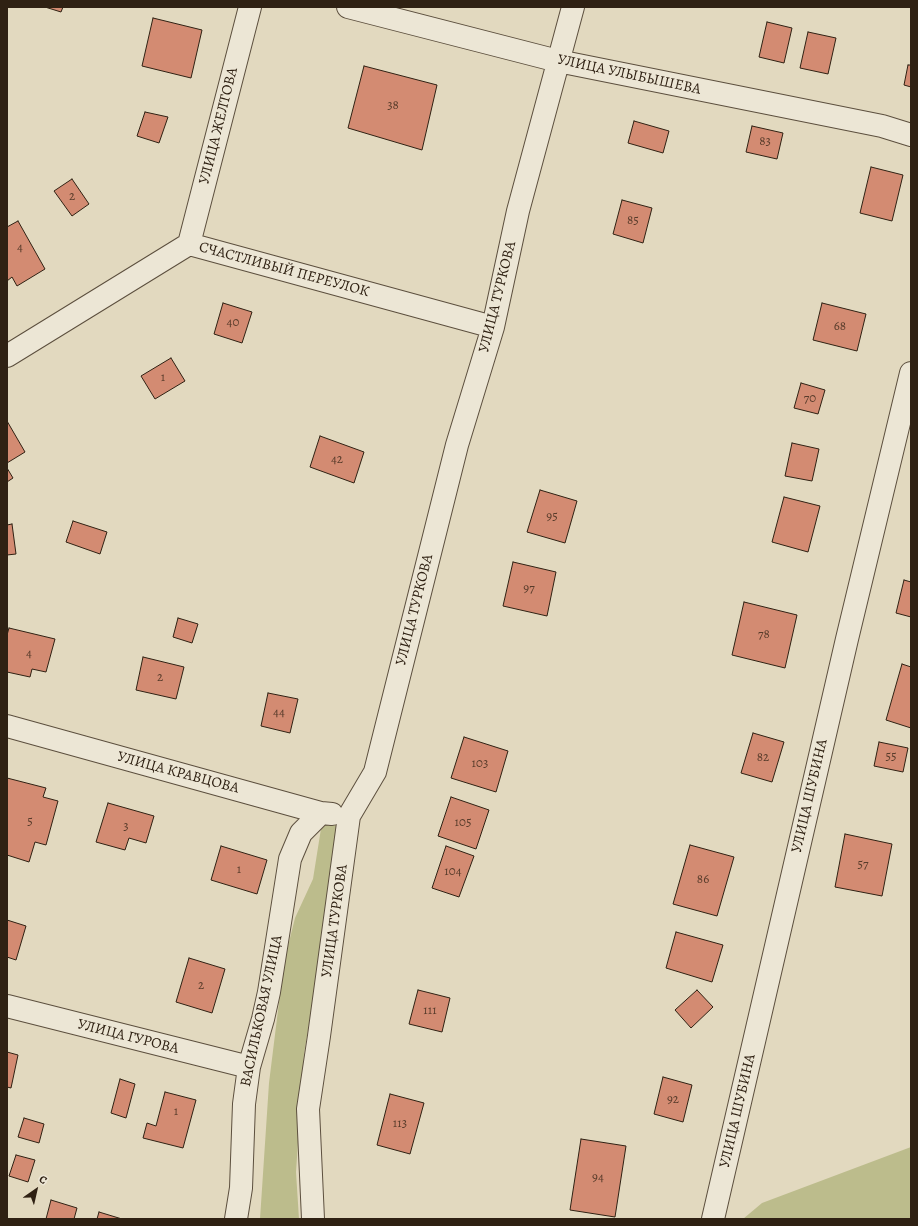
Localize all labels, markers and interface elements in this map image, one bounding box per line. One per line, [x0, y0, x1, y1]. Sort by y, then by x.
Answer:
street label: УЛИЦА УЛЫБЫШЕВА [556, 51, 702, 99]
street label: УЛИЦА ЖЕЛТОВА [196, 66, 242, 186]
house number: 38 [387, 98, 399, 114]
house number: 83 [759, 134, 771, 150]
house number: 2 [69, 189, 75, 205]
house number: 85 [627, 213, 639, 229]
street label: СЧАСТЛИВЫЙ ПЕРЕУЛОК [197, 239, 371, 301]
street label: УЛИЦА ТУРКОВА [475, 239, 521, 355]
house number: 4 [17, 240, 23, 256]
house number: 40 [227, 315, 239, 331]
house number: 68 [834, 319, 846, 335]
house number: 1 [161, 370, 165, 386]
house number: 70 [804, 391, 816, 407]
house number: 42 [331, 452, 343, 468]
house number: 95 [546, 509, 558, 525]
street label: УЛИЦА ТУРКОВА [392, 552, 438, 668]
house number: 97 [523, 581, 535, 597]
house number: 78 [758, 627, 770, 643]
house number: 4 [26, 646, 32, 662]
house number: 2 [157, 670, 163, 686]
house number: 44 [273, 705, 285, 721]
street label: УЛИЦА ШУБИНА [788, 737, 832, 855]
street label: УЛИЦА КРАВЦОВА [115, 748, 241, 798]
house number: 55 [885, 749, 897, 765]
house number: 82 [757, 750, 769, 766]
house number: 103 [472, 756, 488, 772]
house number: 5 [27, 814, 33, 830]
house number: 105 [455, 815, 471, 831]
house number: 3 [123, 819, 129, 835]
house number: 57 [857, 857, 869, 873]
house number: 1 [237, 862, 241, 878]
street label: УЛИЦА ТУРКОВА [318, 863, 352, 979]
house number: 104 [444, 864, 462, 880]
house number: 86 [697, 872, 709, 888]
street label: ВАСИЛЬКОВАЯ УЛИЦА [237, 934, 287, 1088]
house number: 2 [198, 978, 204, 994]
house number: 111 [423, 1003, 437, 1019]
street label: УЛИЦА ГУРОВА [75, 1016, 181, 1058]
street label: УЛИЦА ШУБИНА [716, 1052, 760, 1170]
house number: 92 [667, 1092, 679, 1108]
house number: 1 [174, 1104, 178, 1120]
house number: 113 [393, 1116, 407, 1132]
north arrow [16, 1170, 56, 1210]
house number: 94 [592, 1170, 604, 1186]
text: С [36, 1172, 50, 1188]

